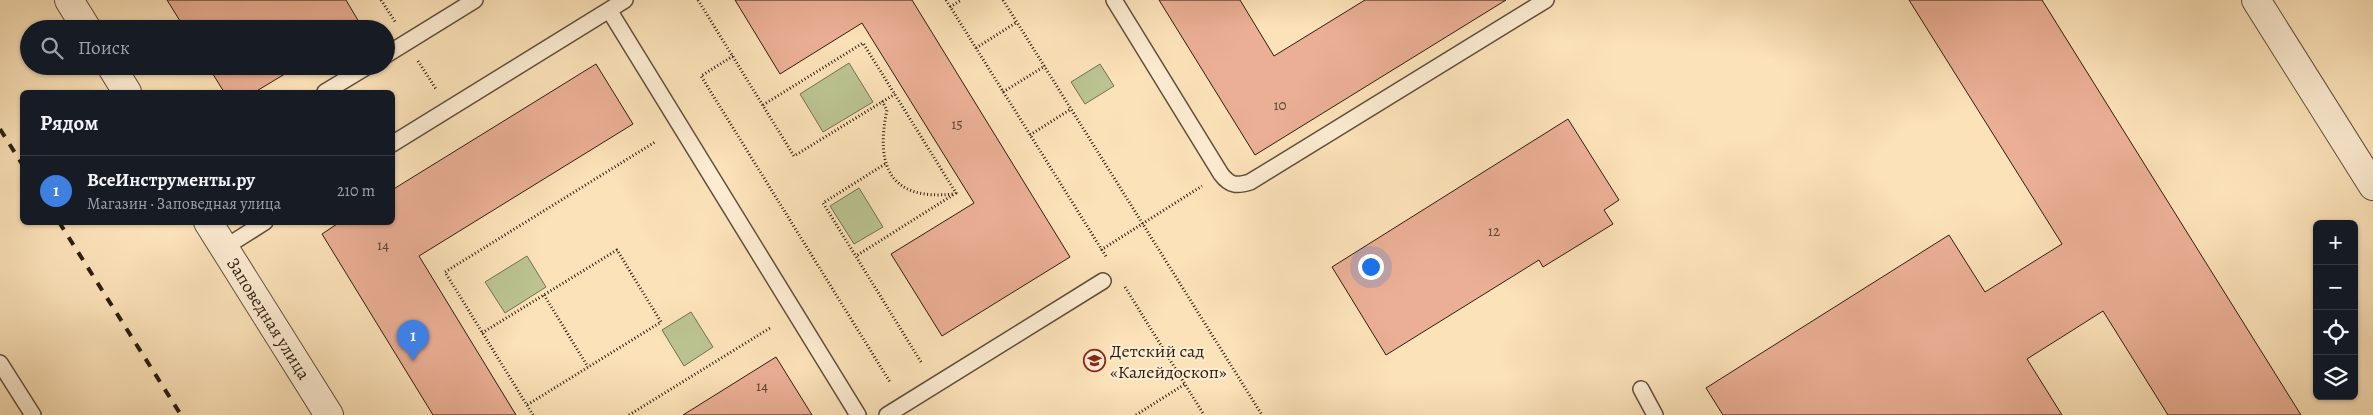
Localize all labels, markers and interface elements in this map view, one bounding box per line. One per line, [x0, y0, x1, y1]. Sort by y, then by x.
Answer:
search box [20, 20, 395, 75]
icon: search [38, 34, 66, 62]
text: Поиск [78, 35, 130, 61]
house number: 10 [1273, 95, 1287, 115]
text: Рядом [40, 109, 98, 137]
house number: 15 [951, 114, 963, 134]
text: ВсеИнструменты.ру [87, 167, 255, 193]
text: 1 [53, 180, 59, 202]
text: 210 m [337, 180, 375, 202]
text: Магазин · Заповедная улица [87, 193, 281, 215]
map controls [2313, 220, 2358, 400]
button: + [2313, 220, 2358, 265]
house number: 12 [1488, 221, 1500, 241]
house number: 14 [377, 235, 389, 255]
street label: Заповедная улица [221, 253, 316, 385]
your location [1358, 254, 1384, 280]
button: − [2313, 265, 2358, 310]
button: locate [2313, 310, 2358, 355]
pin: 1 [397, 320, 429, 361]
place label: Детский сад «Калейдоскоп» [1110, 339, 1227, 384]
school or university icon: Детский сад «Калейдоскоп» [1082, 349, 1106, 373]
button: layers [2313, 355, 2358, 400]
house number: 14 [756, 376, 768, 396]

